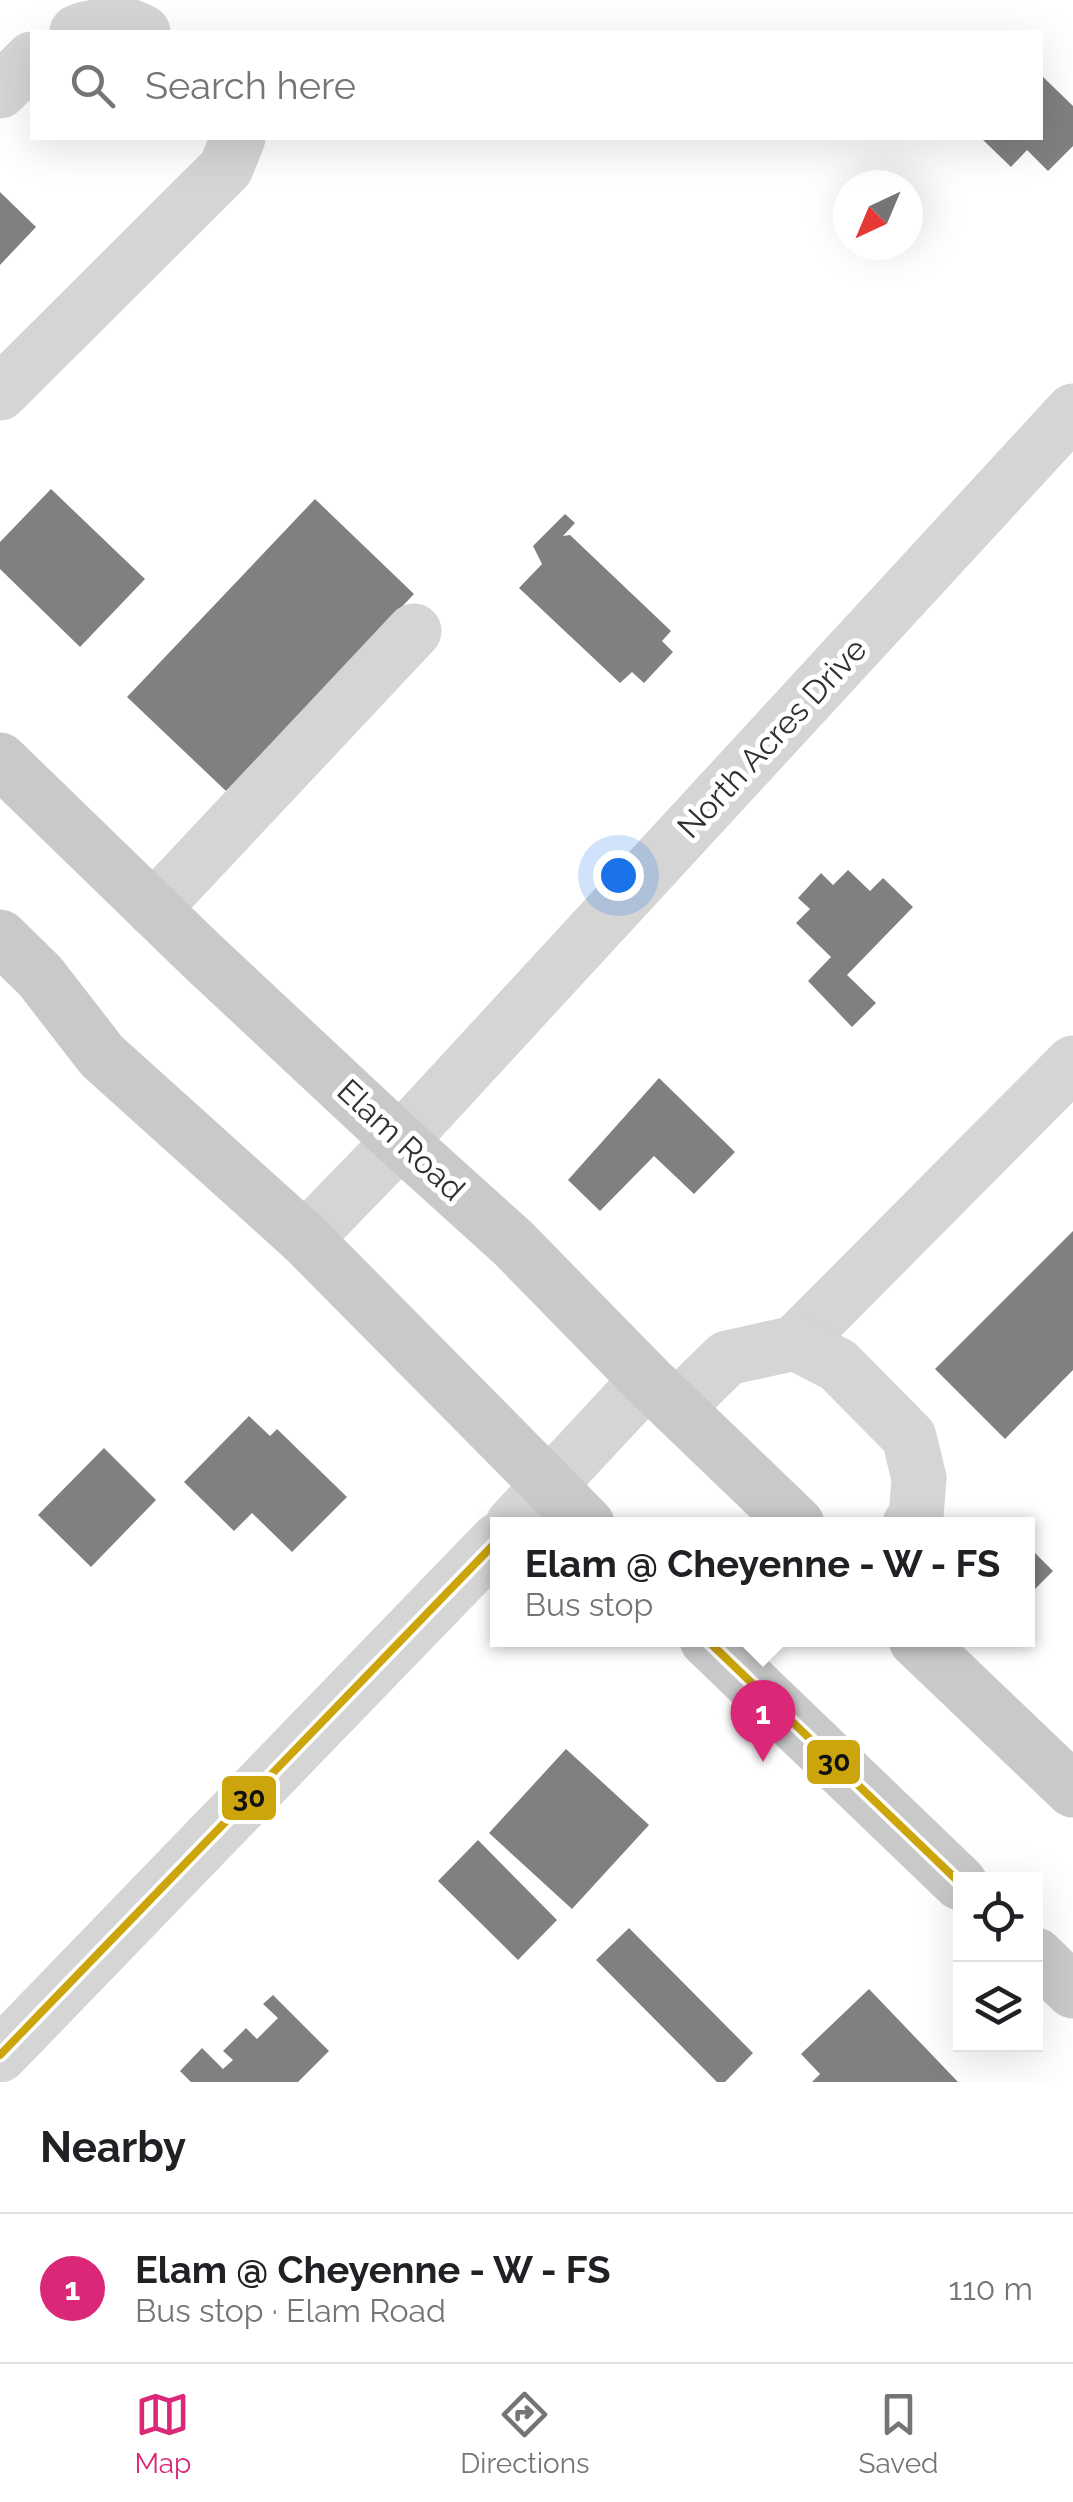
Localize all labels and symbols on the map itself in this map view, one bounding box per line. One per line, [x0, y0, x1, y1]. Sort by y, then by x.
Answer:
north arrow [833, 170, 923, 260]
street label: North Acres Drive [670, 630, 874, 845]
your location [593, 850, 644, 901]
street label: Elam Road [330, 1072, 472, 1208]
pin: 1 [730, 1680, 796, 1762]
line badge: 30 [805, 1738, 862, 1786]
text: 30 [818, 1745, 850, 1778]
line badge: 30 [220, 1774, 278, 1822]
text: 30 [233, 1781, 265, 1814]

